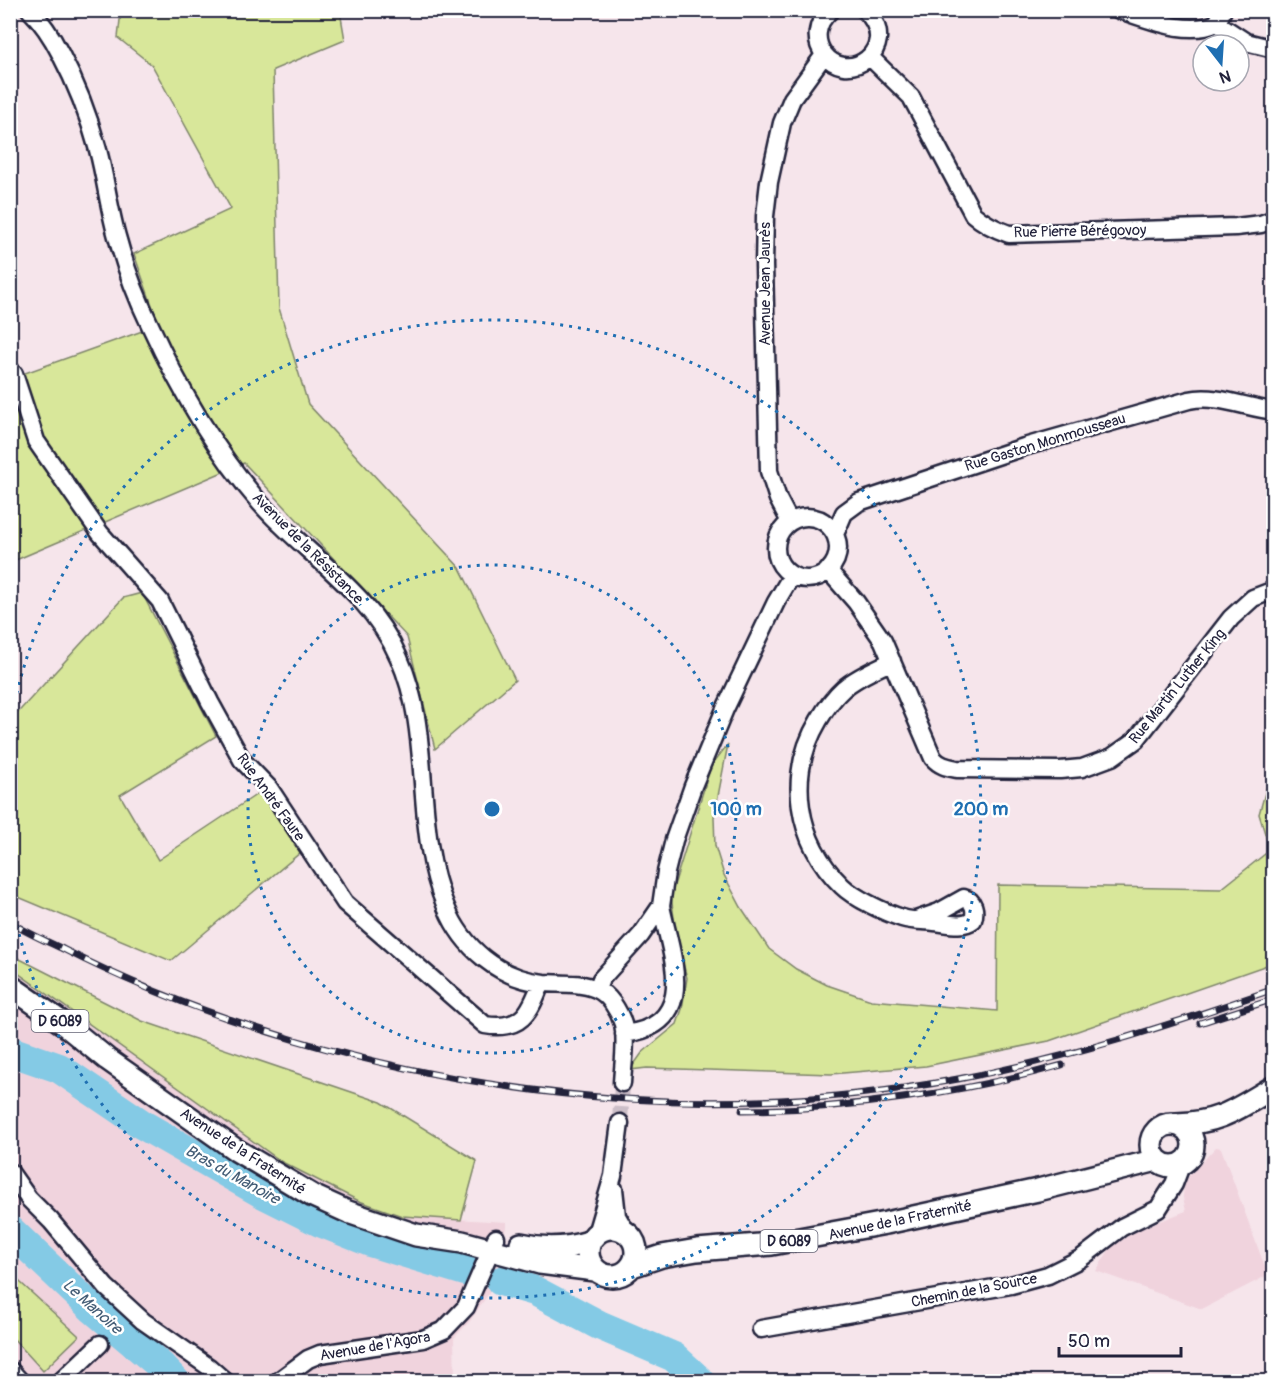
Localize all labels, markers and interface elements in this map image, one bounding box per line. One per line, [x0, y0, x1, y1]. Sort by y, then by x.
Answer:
north arrow [1191, 33, 1251, 93]
text: N [1217, 65, 1233, 88]
street label: Rue Pierre Bérégovoy [1013, 221, 1147, 242]
street label: Avenue Jean Jaurès [756, 222, 775, 346]
street label: Rue Gaston Monmousseau [962, 409, 1128, 476]
street label: Avenue de la Résistance [248, 489, 368, 609]
street label: Rue Martin Luther King [1125, 625, 1230, 748]
street label: Rue André Faure [232, 750, 309, 845]
text: 100 m [710, 798, 762, 821]
text: 200 m [954, 798, 1008, 821]
centre of rings [482, 799, 502, 819]
road number: D 6089 [32, 1010, 88, 1032]
street label: Avenue de la Fraternité [176, 1104, 309, 1199]
water label: Bras du Manoire [182, 1141, 285, 1210]
street label: Avenue de la Fraternité [827, 1196, 974, 1245]
road number: D 6089 [760, 1230, 818, 1252]
street label: Chemin de la Source [910, 1269, 1039, 1312]
water label: Le Manoire [59, 1275, 128, 1340]
scale bar [1059, 1320, 1180, 1358]
street label: Avenue de l'Agora [318, 1327, 432, 1366]
text: 50 m [1068, 1330, 1110, 1353]

